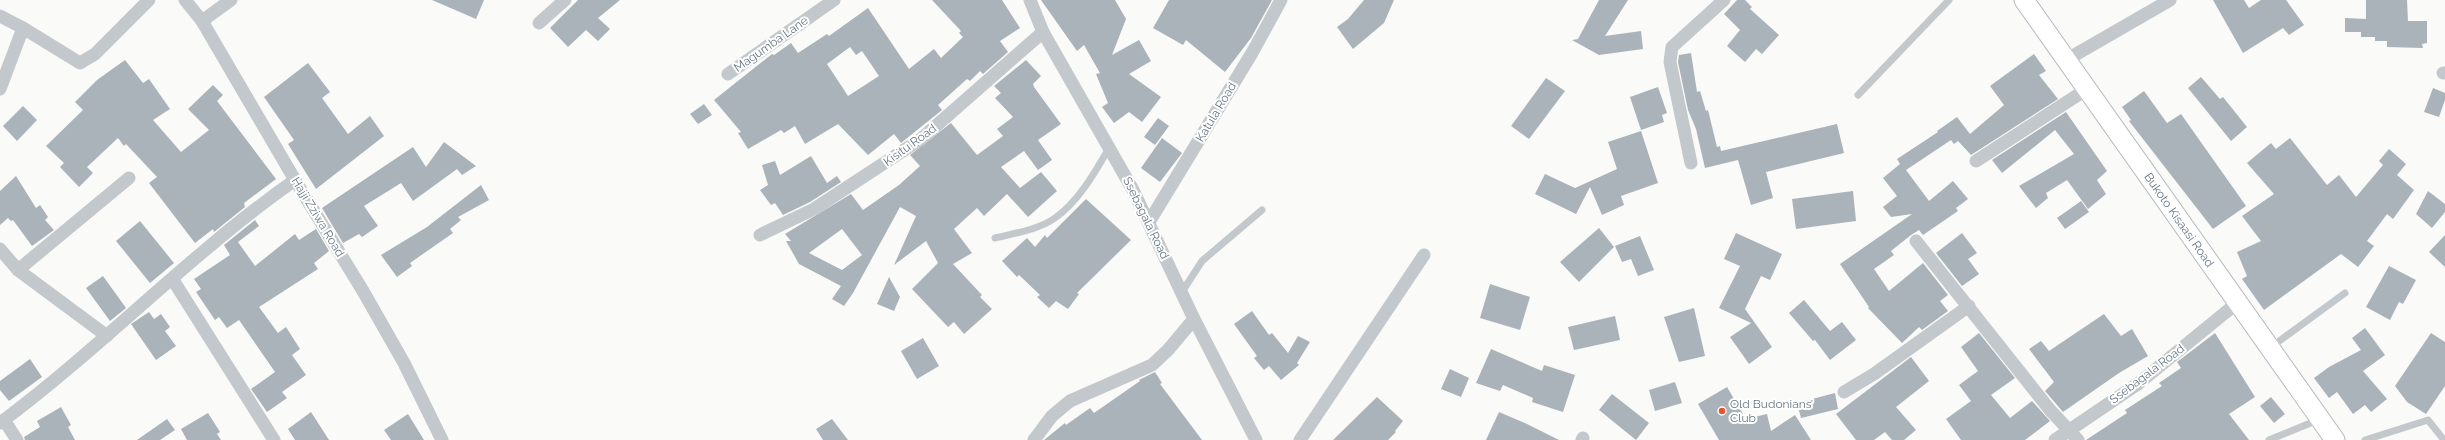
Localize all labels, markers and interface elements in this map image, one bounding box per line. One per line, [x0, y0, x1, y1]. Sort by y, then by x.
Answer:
street label: Magumba Lane [731, 13, 811, 75]
street label: Katula Road [1193, 80, 1239, 144]
street label: Kisitu Road [881, 121, 939, 169]
street label: Bukoto Kisaasi Road [2141, 170, 2217, 270]
street label: Hajji Zziwa Road [289, 175, 347, 259]
street label: Ssebagala Road [1120, 175, 1172, 261]
street label: Ssebagala Road [2107, 341, 2187, 407]
place label: Old Budonians’ Club [1730, 397, 1813, 425]
marker: Old Budonians’ Club [1717, 406, 1727, 416]

